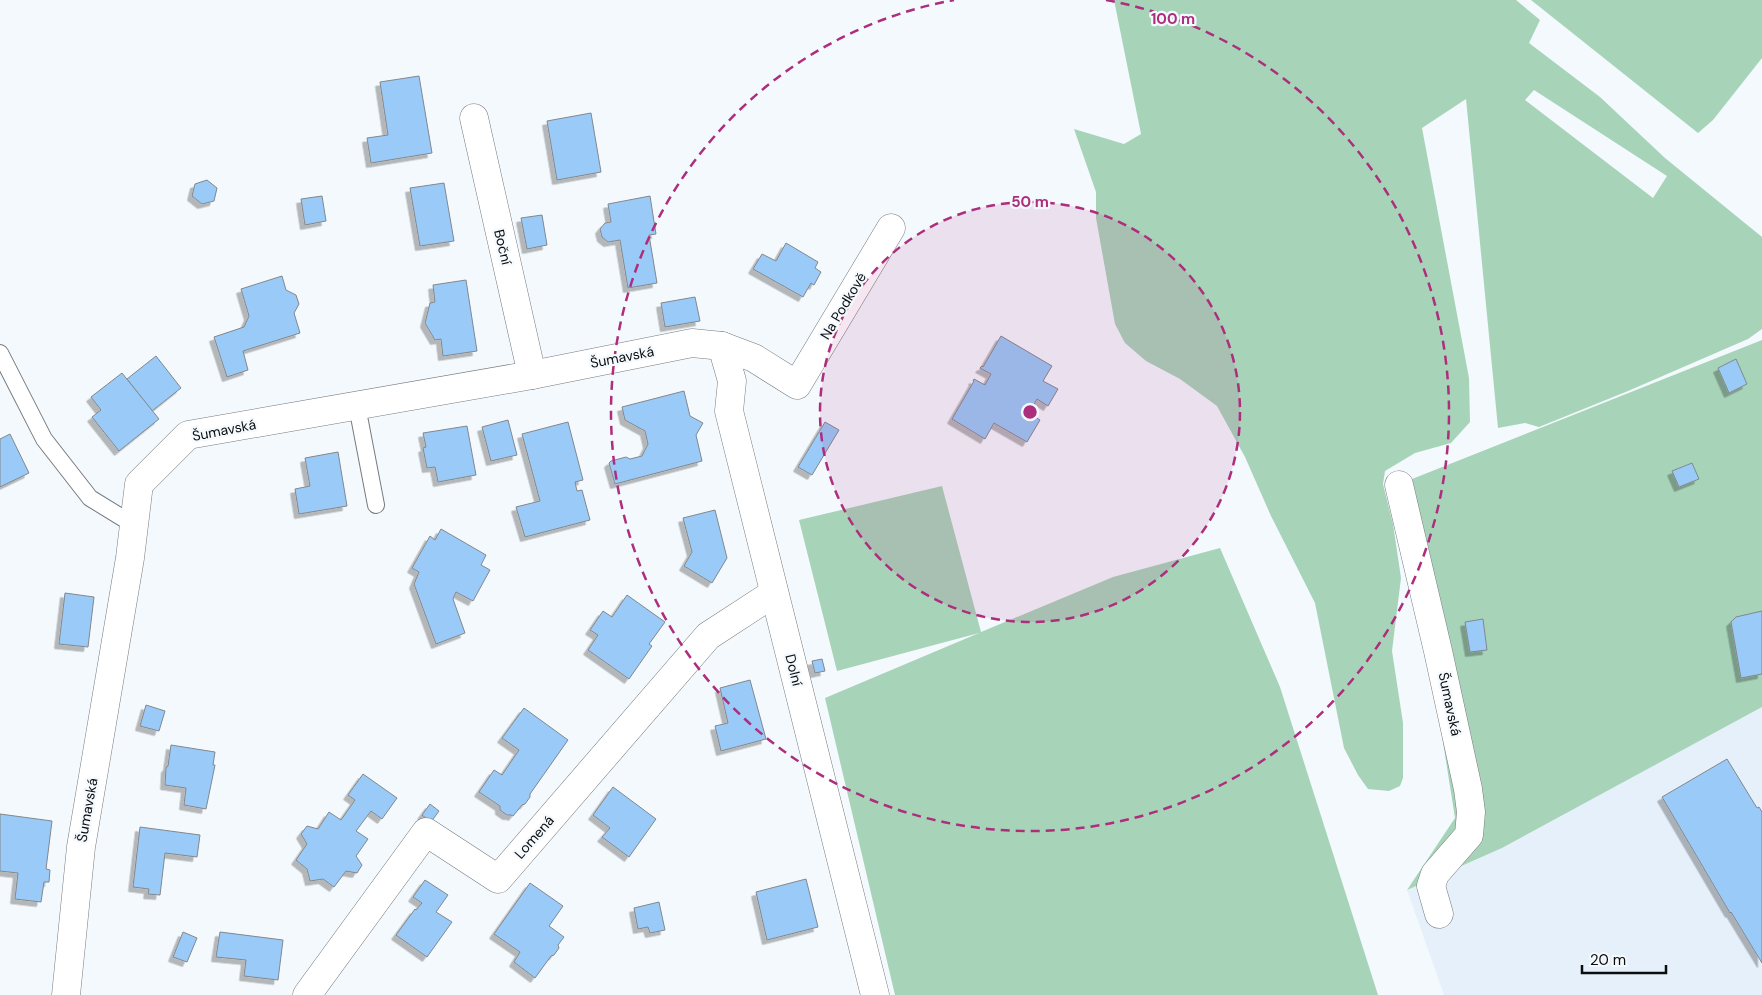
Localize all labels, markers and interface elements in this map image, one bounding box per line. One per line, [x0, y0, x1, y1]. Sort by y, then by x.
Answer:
text: 100 m [1151, 9, 1195, 29]
text: 50 m [1011, 192, 1049, 212]
street label: Boční [490, 227, 516, 267]
street label: Na Podkově [816, 269, 870, 343]
street label: Šumavská [589, 342, 655, 372]
centre of rings [1021, 403, 1039, 421]
street label: Šumavská [191, 415, 257, 445]
street label: Dolní [781, 652, 807, 689]
street label: Šumavská [1434, 671, 1466, 737]
street label: Šumavská [73, 777, 101, 843]
street label: Lomená [510, 812, 558, 862]
scale bar [1582, 942, 1666, 974]
text: 20 m [1590, 950, 1626, 970]

